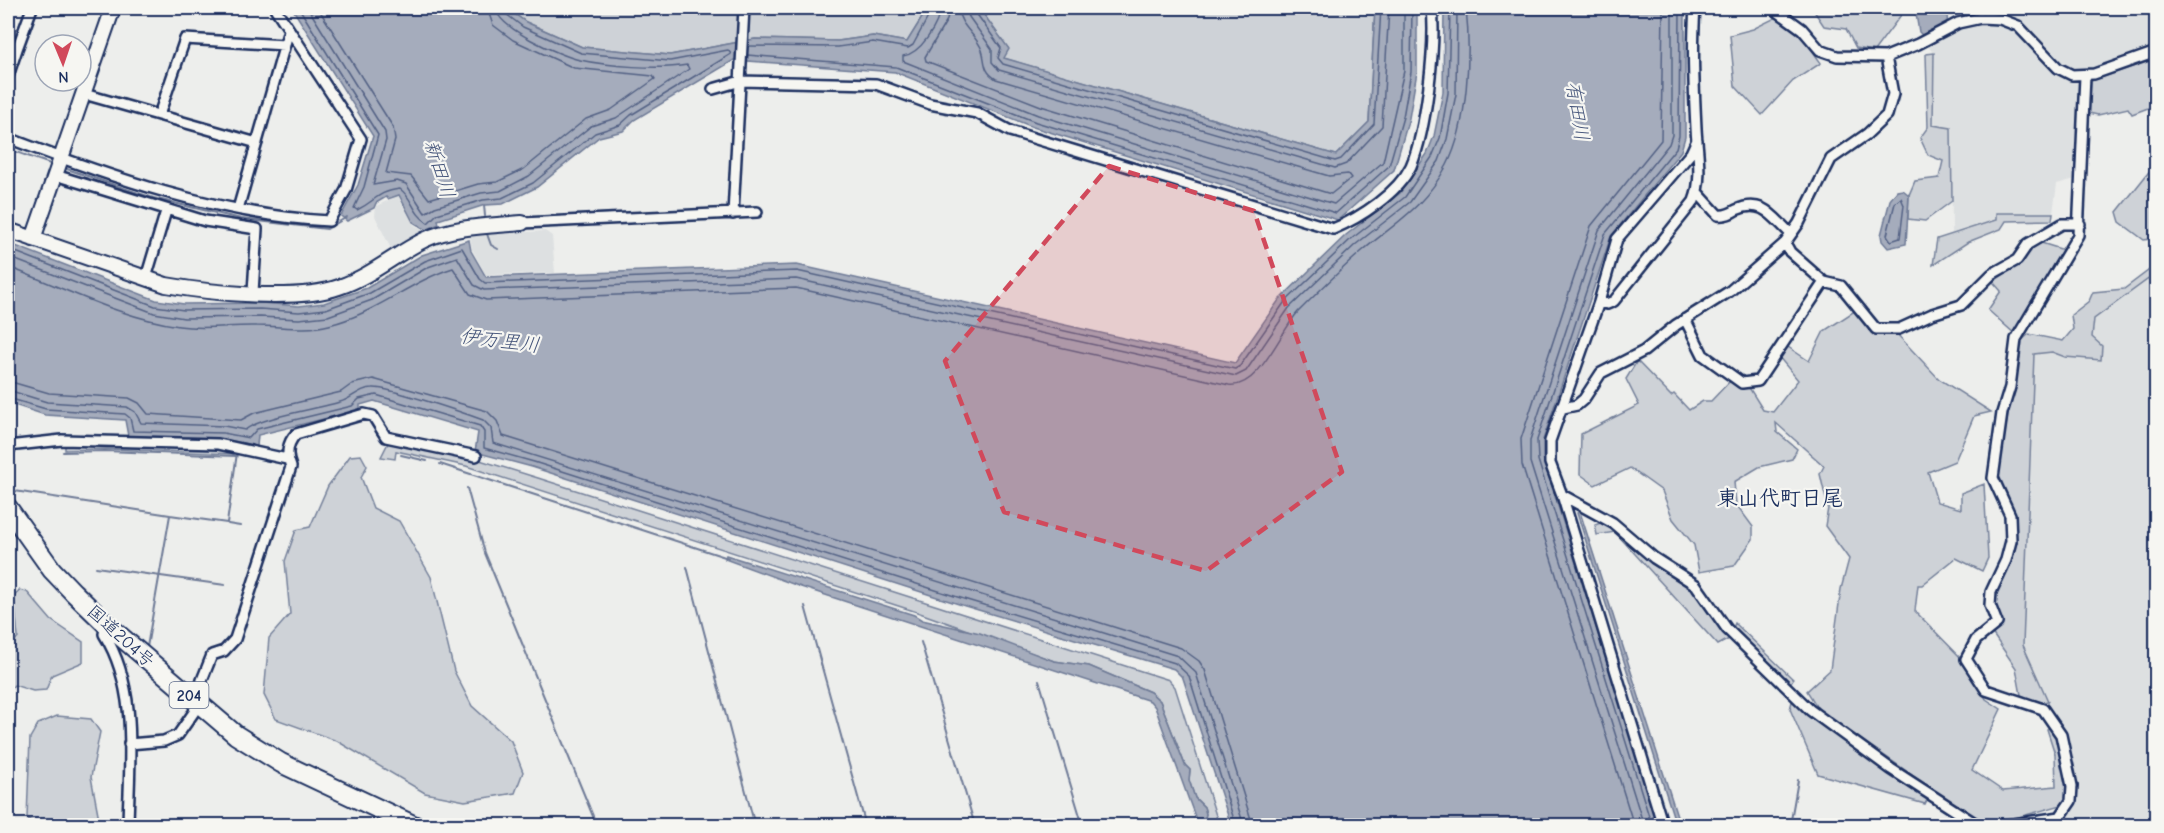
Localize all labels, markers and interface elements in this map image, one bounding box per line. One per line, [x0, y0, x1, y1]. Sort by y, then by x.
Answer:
north arrow [33, 33, 93, 93]
text: N [58, 68, 69, 86]
water label: 有田川 [1561, 80, 1594, 143]
water label: 新田川 [420, 137, 459, 201]
water label: 伊万里川 [459, 324, 541, 357]
district label: 東山代町日尾 [1717, 486, 1843, 510]
street label: 国道204号 [83, 601, 159, 672]
road number: 204 [170, 682, 208, 708]

